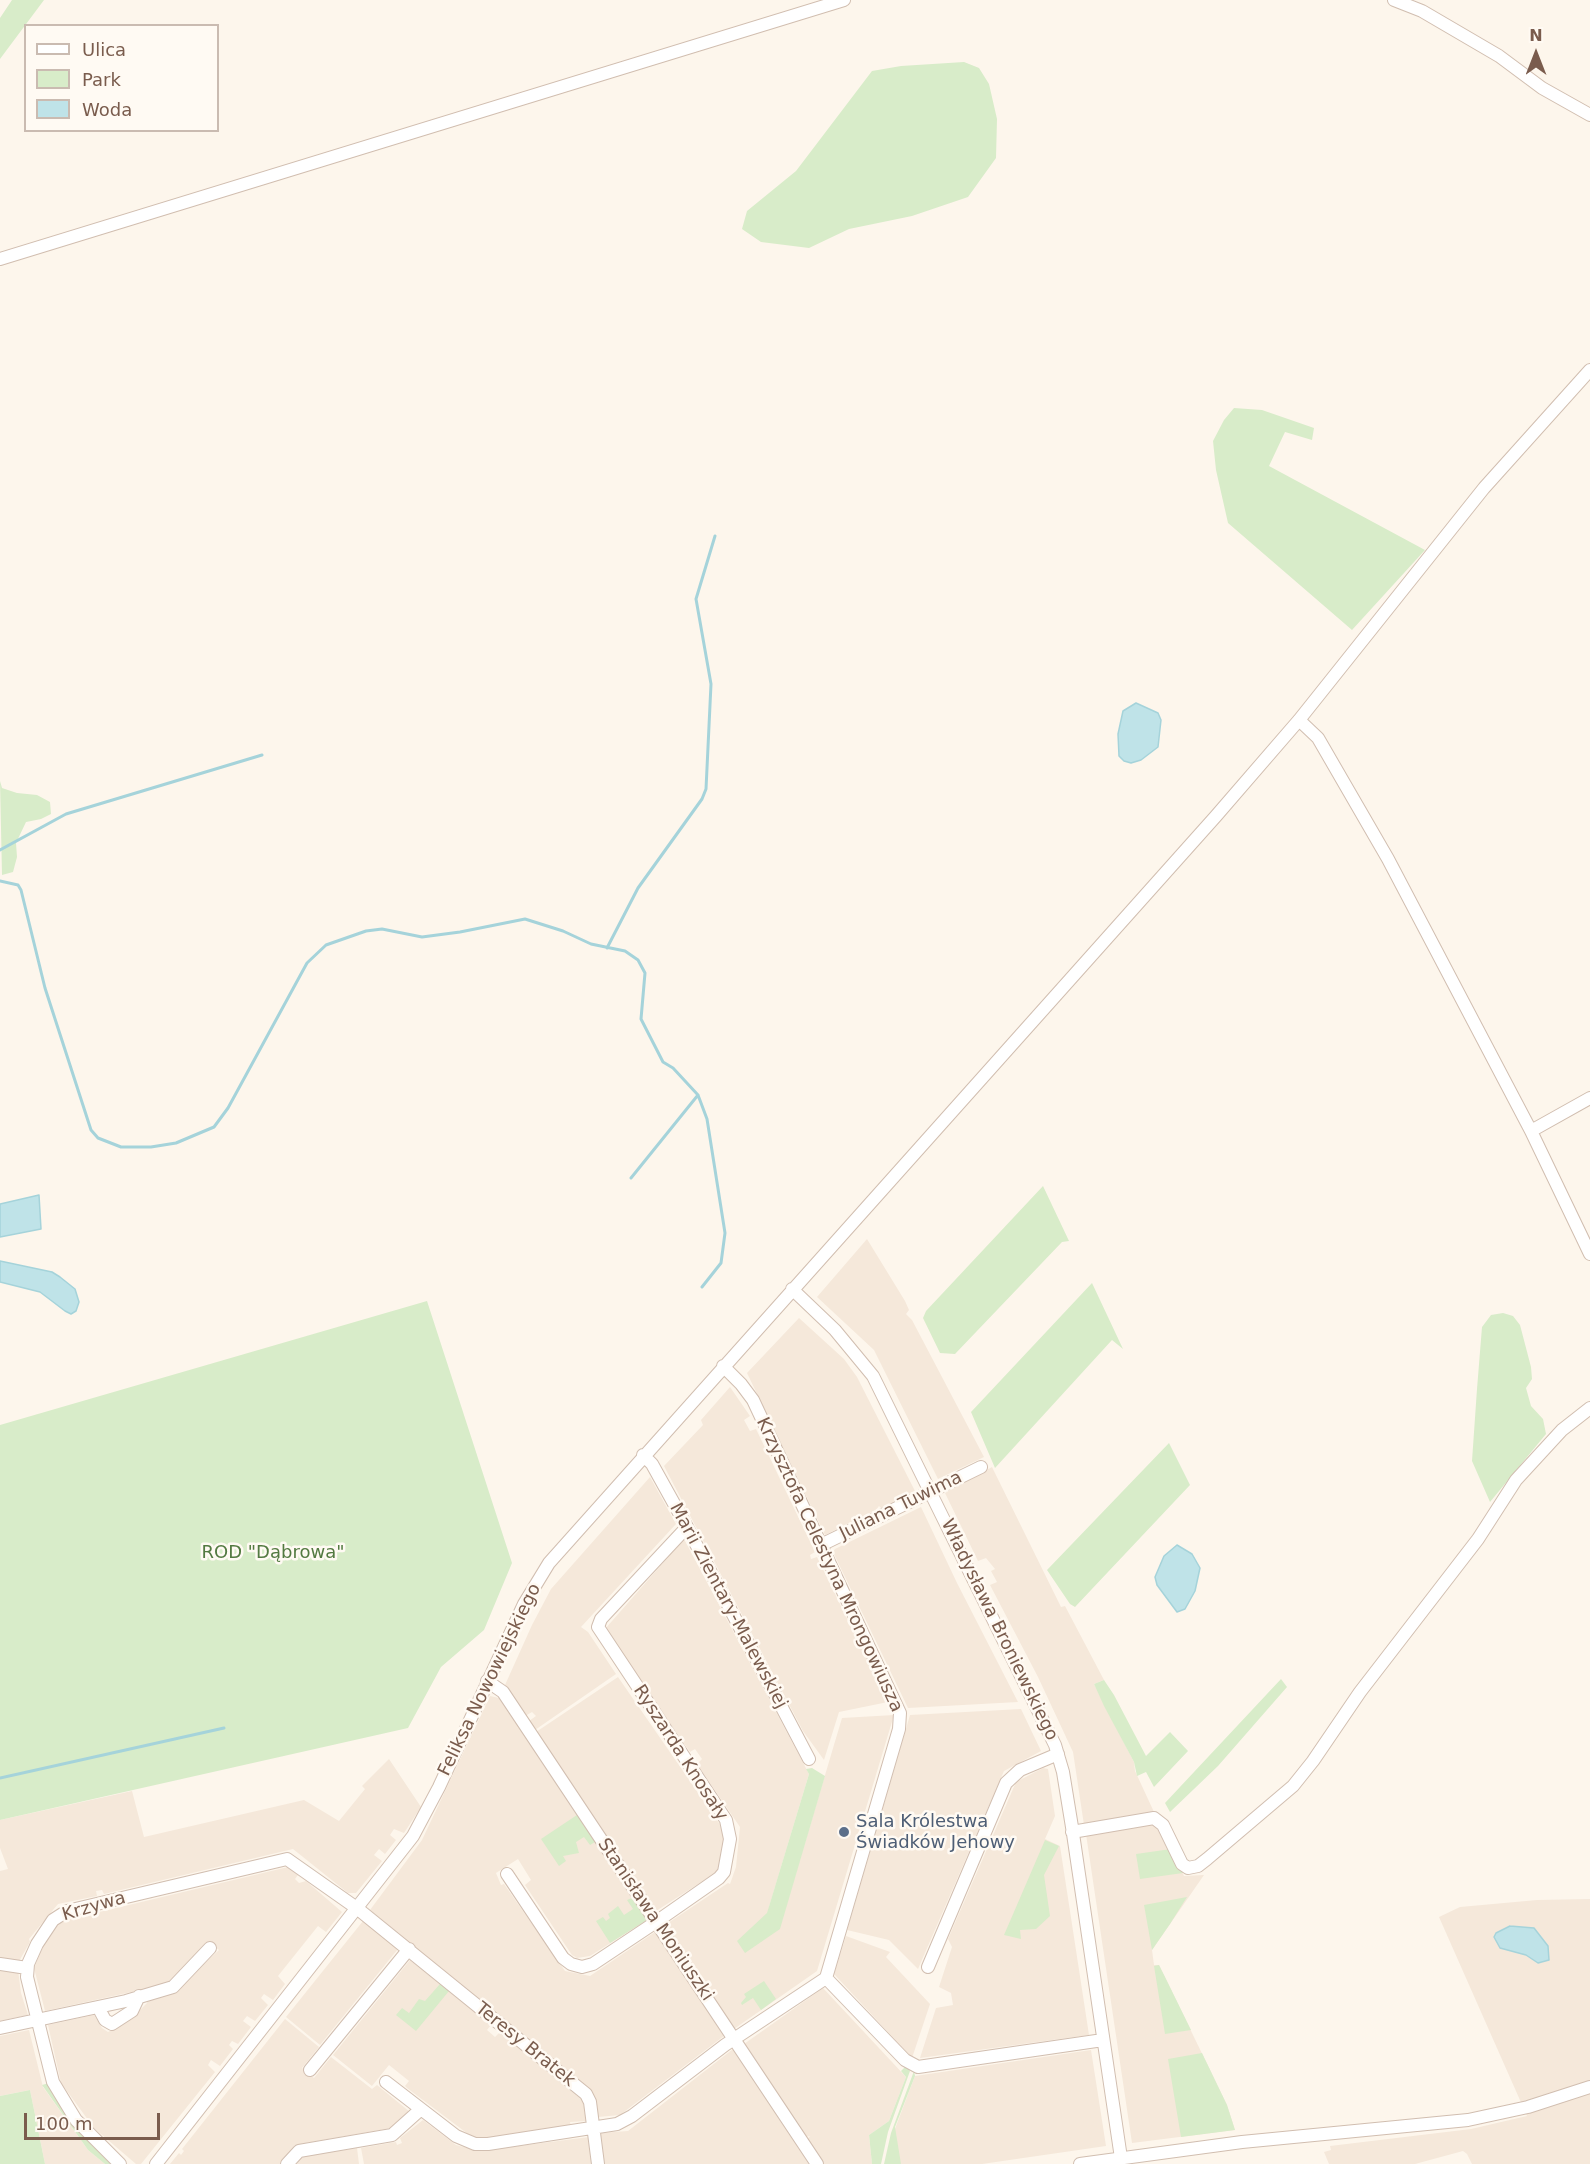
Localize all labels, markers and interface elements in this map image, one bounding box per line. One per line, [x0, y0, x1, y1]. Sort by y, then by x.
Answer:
legend [24, 24, 219, 132]
north arrow [1506, 24, 1566, 84]
text: N [1529, 26, 1543, 45]
text: Ulica [82, 39, 126, 60]
text: Park [82, 69, 121, 90]
text: Woda [82, 99, 132, 120]
street label: Krzysztofa Celestyna Mrongowiusza [751, 1414, 907, 1716]
street label: Juliana Tuwima [836, 1467, 966, 1545]
street label: Marii Zientary-Malewskiej [664, 1499, 792, 1713]
street label: Władysława Broniewskiego [936, 1516, 1062, 1744]
park label: ROD "Dąbrowa" [202, 1542, 344, 1564]
street label: Feliksa Nowowiejskiego [434, 1580, 546, 1780]
street label: Ryszarda Knosały [628, 1681, 732, 1825]
place label: Sala Królestwa Świadków Jehowy [856, 1811, 1015, 1854]
marker: Sala Królestwa Świadków Jehowy [837, 1825, 851, 1839]
street label: Stanisława Moniuszki [592, 1835, 718, 2005]
street label: Krzywa [60, 1888, 128, 1926]
street label: Teresy Bratek [471, 1998, 579, 2092]
scale bar [27, 2101, 164, 2139]
text: 100 m [35, 2113, 93, 2134]

